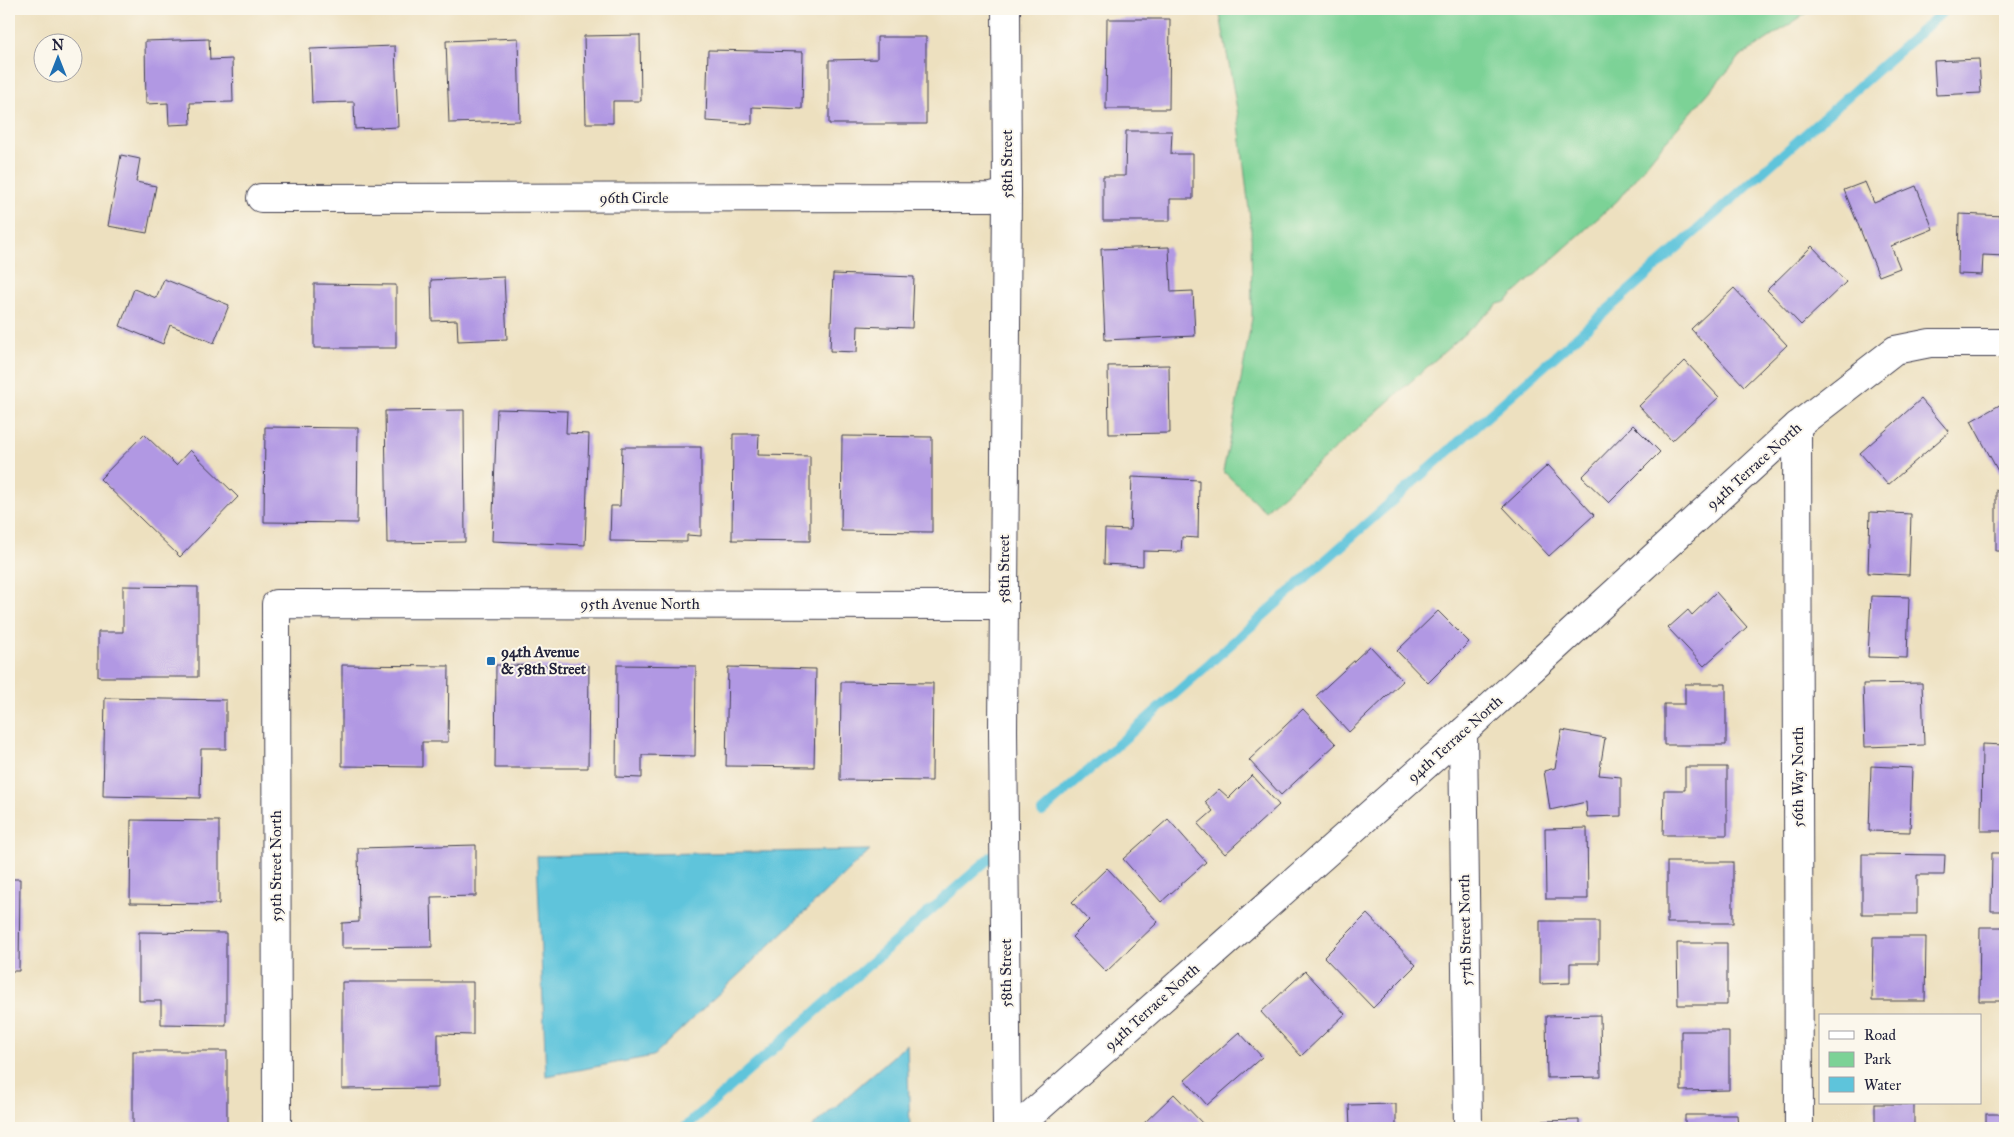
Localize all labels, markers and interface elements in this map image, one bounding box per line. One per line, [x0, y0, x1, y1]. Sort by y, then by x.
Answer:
north arrow [32, 32, 82, 82]
text: N [52, 37, 64, 54]
street label: 58th Street [998, 129, 1016, 199]
street label: 96th Circle [599, 189, 669, 207]
street label: 94th Terrace North [1703, 418, 1806, 513]
street label: 58th Street [995, 534, 1013, 604]
street label: 95th Avenue North [580, 595, 700, 613]
place label: 94th Avenue & 58th Street [501, 643, 587, 678]
marker: 94th Avenue & 58th Street [485, 655, 497, 667]
street label: 94th Terrace North [1404, 691, 1507, 786]
street label: 56th Way North [1789, 726, 1807, 827]
street label: 59th Street North [267, 809, 285, 922]
street label: 57th Street North [1455, 873, 1475, 986]
street label: 58th Street [997, 938, 1015, 1008]
street label: 94th Terrace North [1101, 959, 1204, 1054]
legend [1819, 1014, 1982, 1104]
text: Road [1864, 1026, 1896, 1044]
text: Park [1864, 1050, 1891, 1068]
text: Water [1864, 1076, 1901, 1094]

